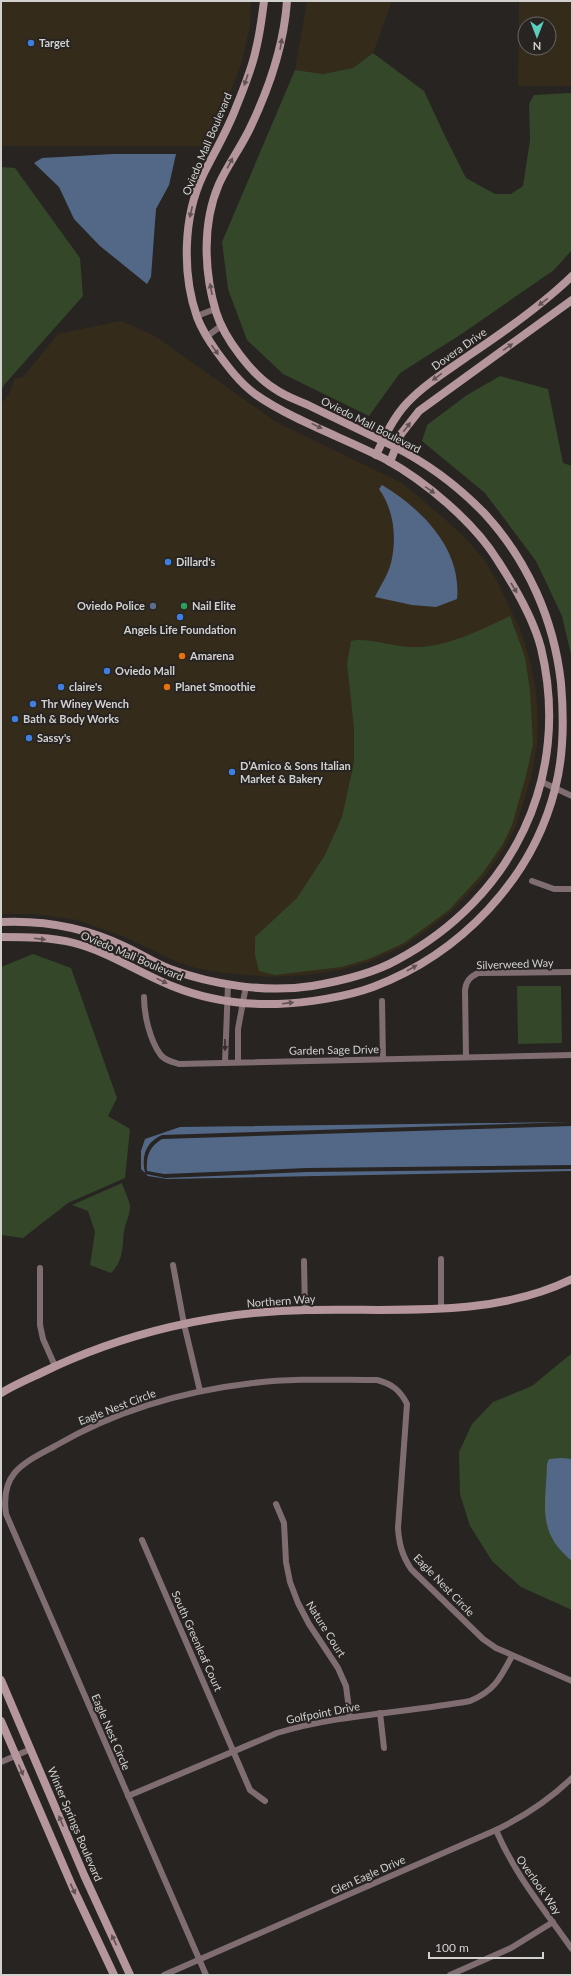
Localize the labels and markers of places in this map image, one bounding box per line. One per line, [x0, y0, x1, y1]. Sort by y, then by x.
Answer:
place label: Target [39, 36, 71, 49]
marker: Target [26, 38, 36, 48]
place label: Dillard's [176, 555, 216, 568]
marker: Dillard's [163, 557, 173, 567]
place label: Oviedo Police [77, 599, 145, 612]
place label: Nail Elite [192, 599, 236, 612]
marker: Oviedo Police [148, 601, 158, 611]
marker: Nail Elite [179, 601, 189, 611]
marker: Angels Life Foundation [175, 612, 185, 622]
place label: Angels Life Foundation [123, 623, 236, 636]
place label: Amarena [189, 649, 234, 662]
marker: Amarena [177, 651, 187, 661]
place label: Oviedo Mall [115, 664, 175, 677]
marker: Oviedo Mall [102, 666, 112, 676]
place label: claire's [69, 680, 102, 693]
place label: Planet Smoothie [175, 680, 256, 693]
marker: claire's [56, 682, 66, 692]
marker: Planet Smoothie [162, 682, 172, 692]
place label: Thr Winey Wench [41, 697, 129, 710]
marker: Thr Winey Wench [28, 699, 38, 709]
place label: Bath & Body Works [23, 712, 119, 725]
marker: Bath & Body Works [10, 714, 20, 724]
place label: Sassy's [37, 731, 71, 744]
marker: Sassy's [24, 733, 34, 743]
place label: D’Amico & Sons Italian Market & Bakery [240, 759, 351, 785]
marker: D’Amico & Sons Italian Market & Bakery [227, 767, 237, 777]

